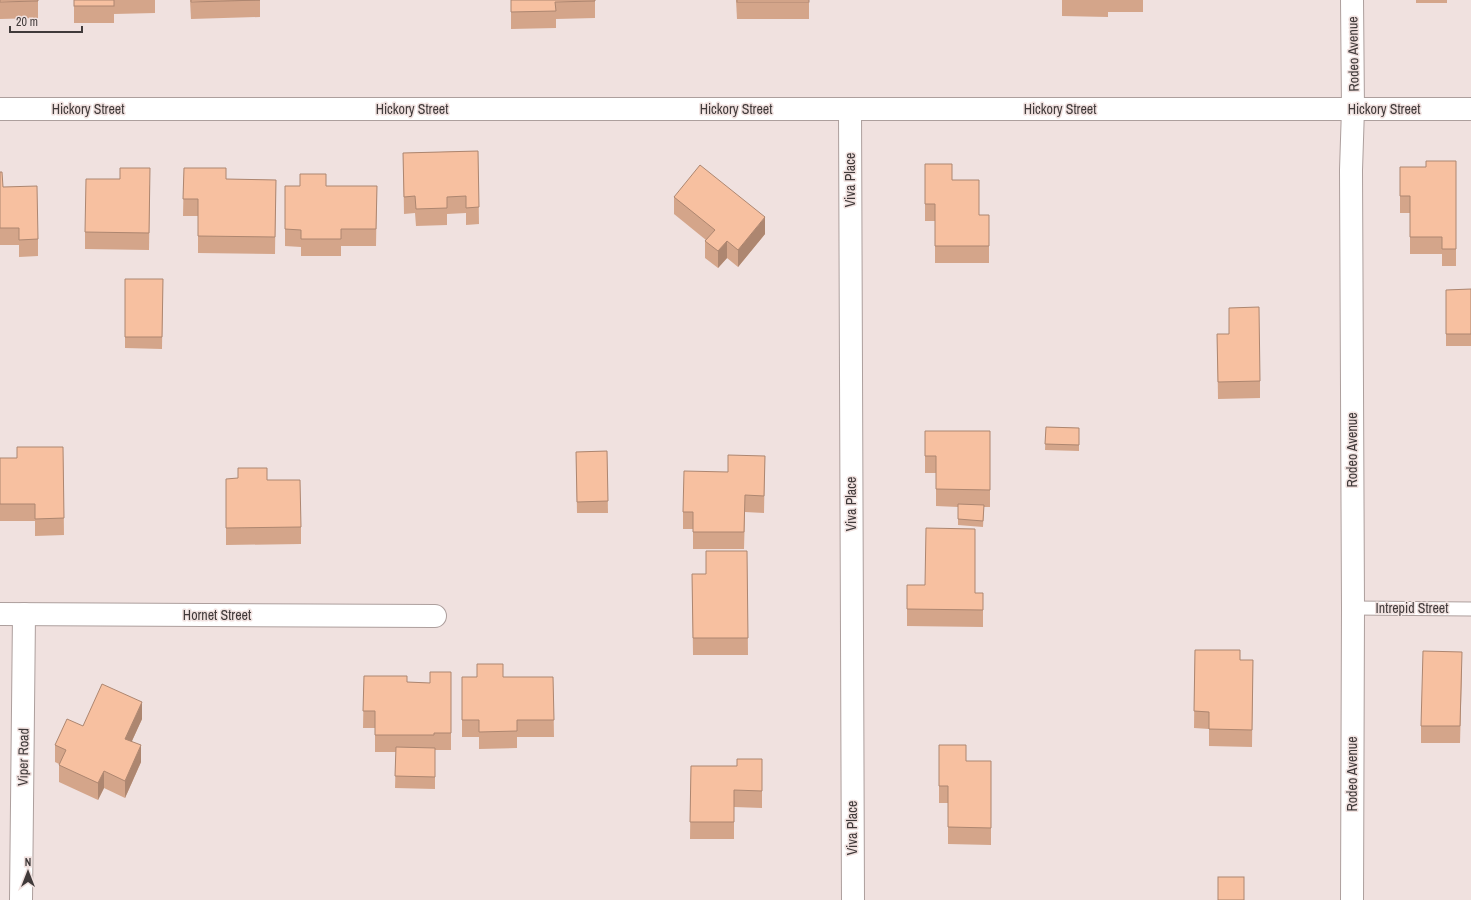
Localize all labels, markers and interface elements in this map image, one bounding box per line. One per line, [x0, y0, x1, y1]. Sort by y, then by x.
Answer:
scale bar [10, 8, 82, 34]
text: 20 m [16, 14, 38, 30]
street label: Rodeo Avenue [1343, 16, 1363, 92]
street label: Hickory Street [52, 100, 124, 118]
street label: Hickory Street [376, 100, 448, 118]
street label: Hickory Street [700, 100, 772, 118]
street label: Hickory Street [1024, 100, 1096, 118]
street label: Hickory Street [1348, 100, 1420, 118]
street label: Viva Place [841, 153, 859, 207]
street label: Rodeo Avenue [1343, 412, 1361, 488]
street label: Viva Place [842, 477, 860, 531]
street label: Intrepid Street [1376, 599, 1448, 617]
street label: Hornet Street [183, 606, 251, 624]
street label: Viper Road [13, 728, 33, 786]
street label: Rodeo Avenue [1343, 736, 1361, 812]
street label: Viva Place [843, 801, 861, 855]
north arrow [8, 852, 48, 892]
text: N [25, 855, 31, 869]

